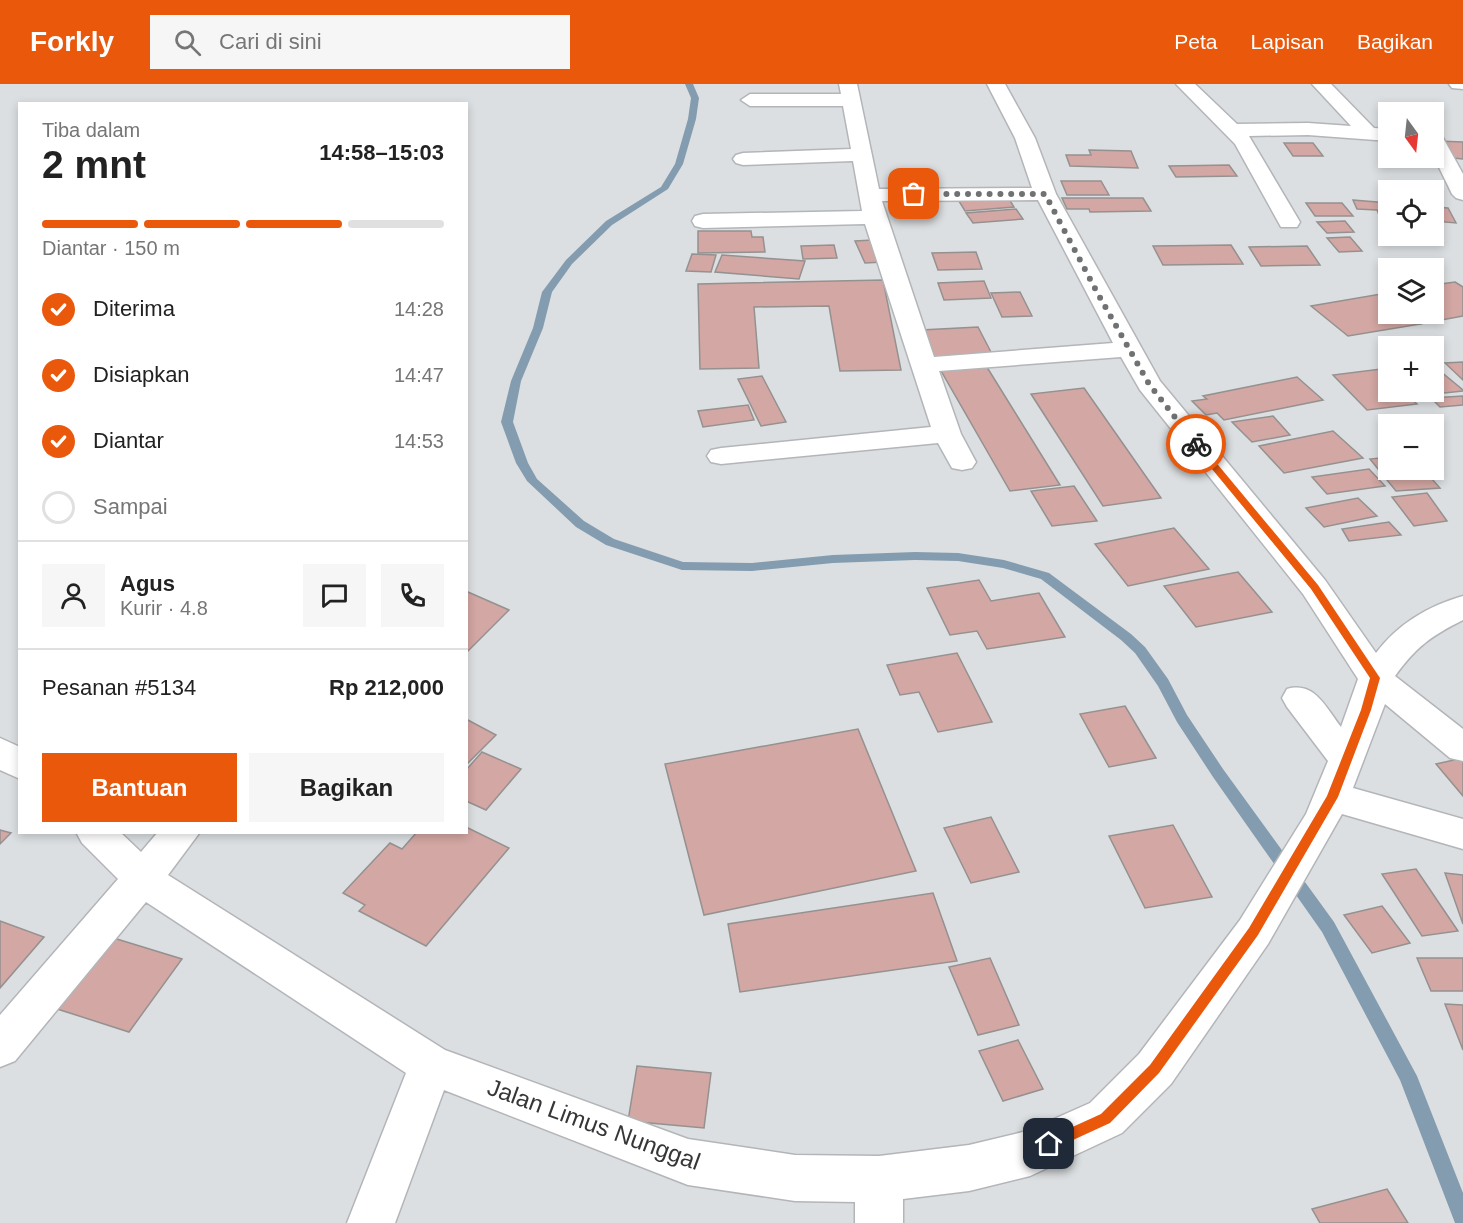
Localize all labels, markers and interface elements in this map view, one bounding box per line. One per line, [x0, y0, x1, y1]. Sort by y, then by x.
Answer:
search box [150, 15, 570, 69]
text: Forkly [30, 26, 114, 57]
icon: search [171, 26, 204, 59]
text: Cari di sini [219, 29, 322, 54]
text: Peta [1174, 30, 1218, 53]
text: Lapisan [1251, 30, 1324, 53]
text: Bagikan [1357, 30, 1433, 53]
north arrow [1378, 102, 1444, 168]
map controls [1378, 102, 1444, 480]
text: Tiba dalam [42, 119, 140, 141]
text: 14:58–15:03 [319, 140, 444, 165]
text: 2 mnt [42, 143, 146, 186]
pin [888, 168, 939, 219]
icon: bag [897, 177, 930, 210]
button: locate [1378, 180, 1444, 246]
text: Diantar · 150 m [42, 237, 180, 259]
button: layers [1378, 258, 1444, 324]
icon: check [42, 293, 75, 326]
text: Diterima [93, 296, 175, 321]
text: 14:28 [394, 298, 444, 320]
button: + [1378, 336, 1444, 402]
icon: check [42, 359, 75, 392]
text: Disiapkan [93, 362, 190, 387]
text: 14:47 [394, 364, 444, 386]
courier [1166, 414, 1226, 474]
button: − [1378, 414, 1444, 480]
icon: check [42, 425, 75, 458]
text: Diantar [93, 428, 164, 453]
icon: bike [1180, 428, 1213, 461]
text: 14:53 [394, 430, 444, 452]
text: Sampai [93, 494, 168, 519]
button: person [42, 564, 105, 627]
button: chat [303, 564, 366, 627]
button: phone [381, 564, 444, 627]
text: Agus [120, 571, 175, 596]
text: Kurir · 4.8 [120, 597, 208, 619]
text: Pesanan #5134 [42, 675, 196, 700]
text: Rp 212,000 [329, 675, 444, 700]
button: Bantuan [42, 753, 237, 822]
button: Bagikan [249, 753, 444, 822]
street label: Jalan Limus Nunggal [484, 1073, 704, 1175]
pin [1023, 1118, 1074, 1169]
icon: home [1032, 1127, 1065, 1160]

